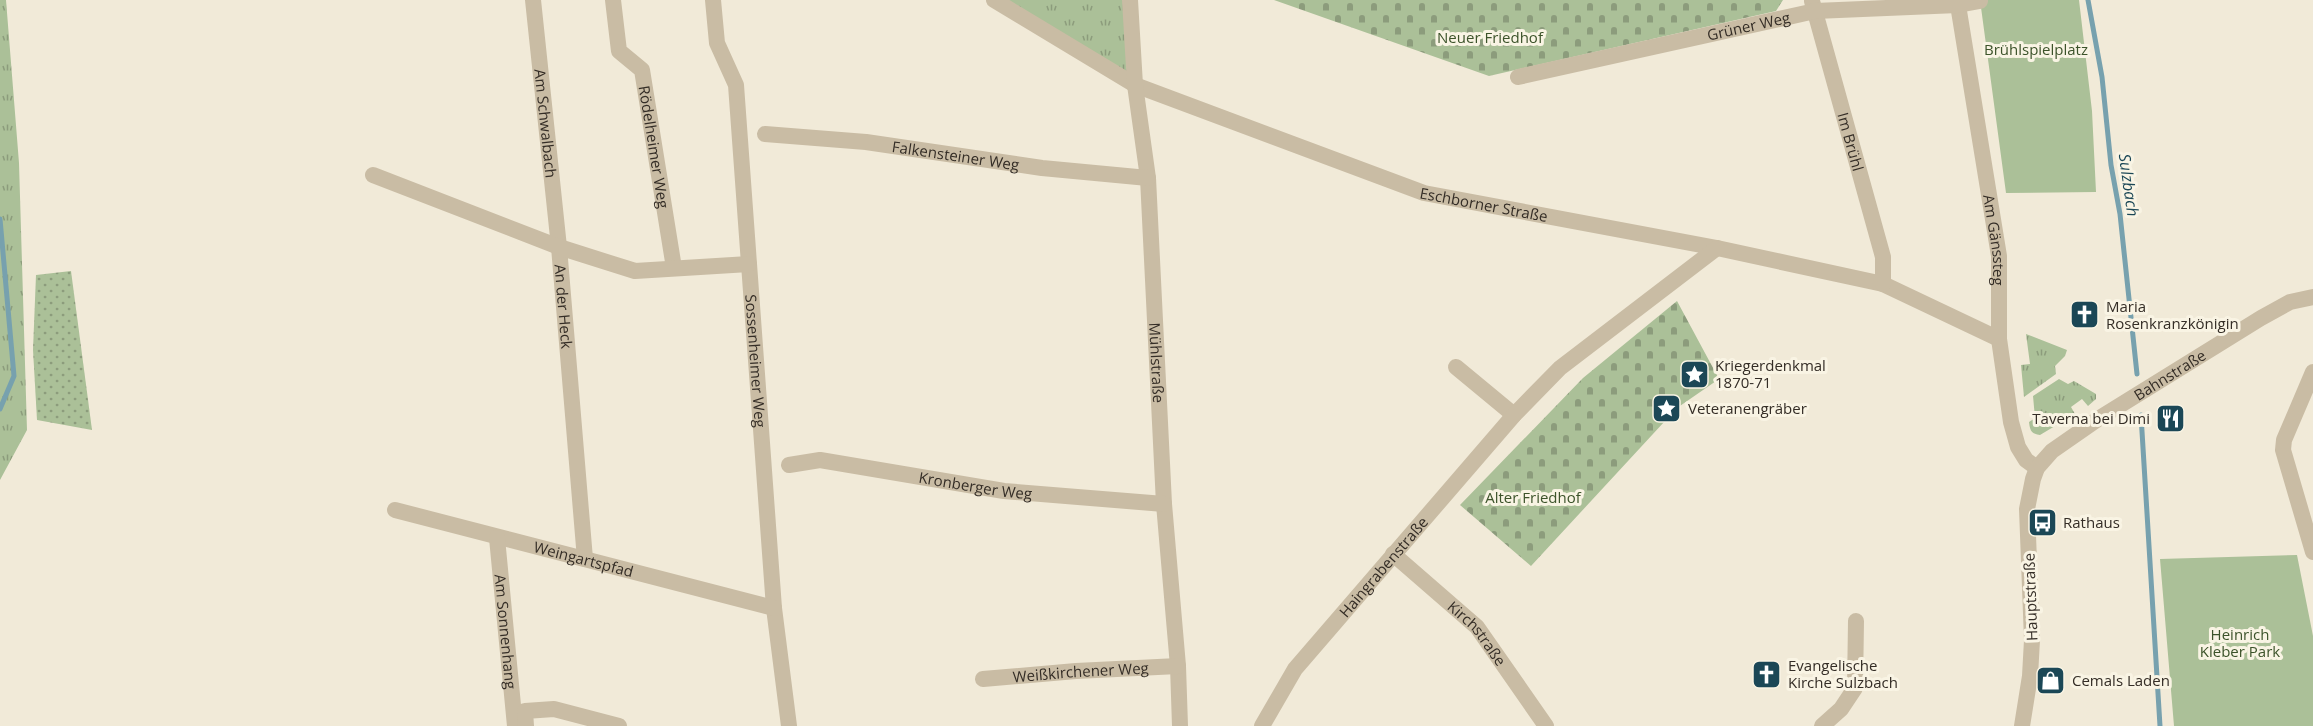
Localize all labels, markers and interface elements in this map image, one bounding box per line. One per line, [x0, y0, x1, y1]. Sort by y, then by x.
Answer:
street label: Grüner Weg [1705, 7, 1792, 45]
park label: Neuer Friedhof [1437, 27, 1544, 47]
park label: Brühlspielplatz [1984, 39, 2088, 59]
street label: Am Schwalbach [530, 68, 562, 179]
street label: Rödelheimer Weg [635, 84, 674, 210]
street label: Im Brühl [1833, 110, 1869, 173]
street label: Falkensteiner Weg [891, 136, 1021, 175]
water label: Sulzbach [2114, 152, 2144, 218]
street label: Eschborner Straße [1418, 182, 1549, 226]
street label: Am Gänssteg [1979, 193, 2009, 286]
street label: An der Heck [550, 263, 577, 350]
street label: Sossenheimer Weg [741, 294, 771, 428]
place label: Maria Rosenkranzkönigin [2106, 296, 2239, 333]
church icon: Maria Rosenkranzkönigin [2069, 299, 2101, 331]
street label: Mühlstraße [1145, 322, 1169, 403]
street label: Bahnstraße [2130, 345, 2209, 405]
place label: Kriegerdenkmal 1870-71 [1715, 355, 1826, 392]
place icon: Kriegerdenkmal 1870-71 [1678, 358, 1710, 390]
place icon: Veteranengräber [1651, 392, 1683, 424]
place label: Veteranengräber [1688, 398, 1807, 418]
restaurant icon: Taverna bei Dimi [2155, 402, 2187, 434]
place label: Taverna bei Dimi [2032, 408, 2150, 428]
street label: Kronberger Weg [917, 467, 1033, 503]
park label: Alter Friedhof [1485, 487, 1582, 507]
bus stop icon: Rathaus [2026, 506, 2058, 538]
street label: Haingrabenstraße [1334, 512, 1432, 621]
place label: Rathaus [2063, 512, 2120, 532]
street label: Weingartspfad [532, 536, 636, 581]
street label: Hauptstraße [2018, 553, 2042, 641]
street label: Am Sonnenhang [490, 573, 521, 690]
street label: Kirchstraße [1444, 596, 1511, 670]
park label: Heinrich Kleber Park [2200, 624, 2280, 661]
place label: Evangelische Kirche Sulzbach [1788, 655, 1898, 692]
street label: Weißkirchener Weg [1012, 657, 1149, 686]
church icon: Evangelische Kirche Sulzbach [1751, 658, 1783, 690]
shop icon: Cemals Laden [2035, 664, 2067, 696]
place label: Cemals Laden [2072, 670, 2170, 690]

